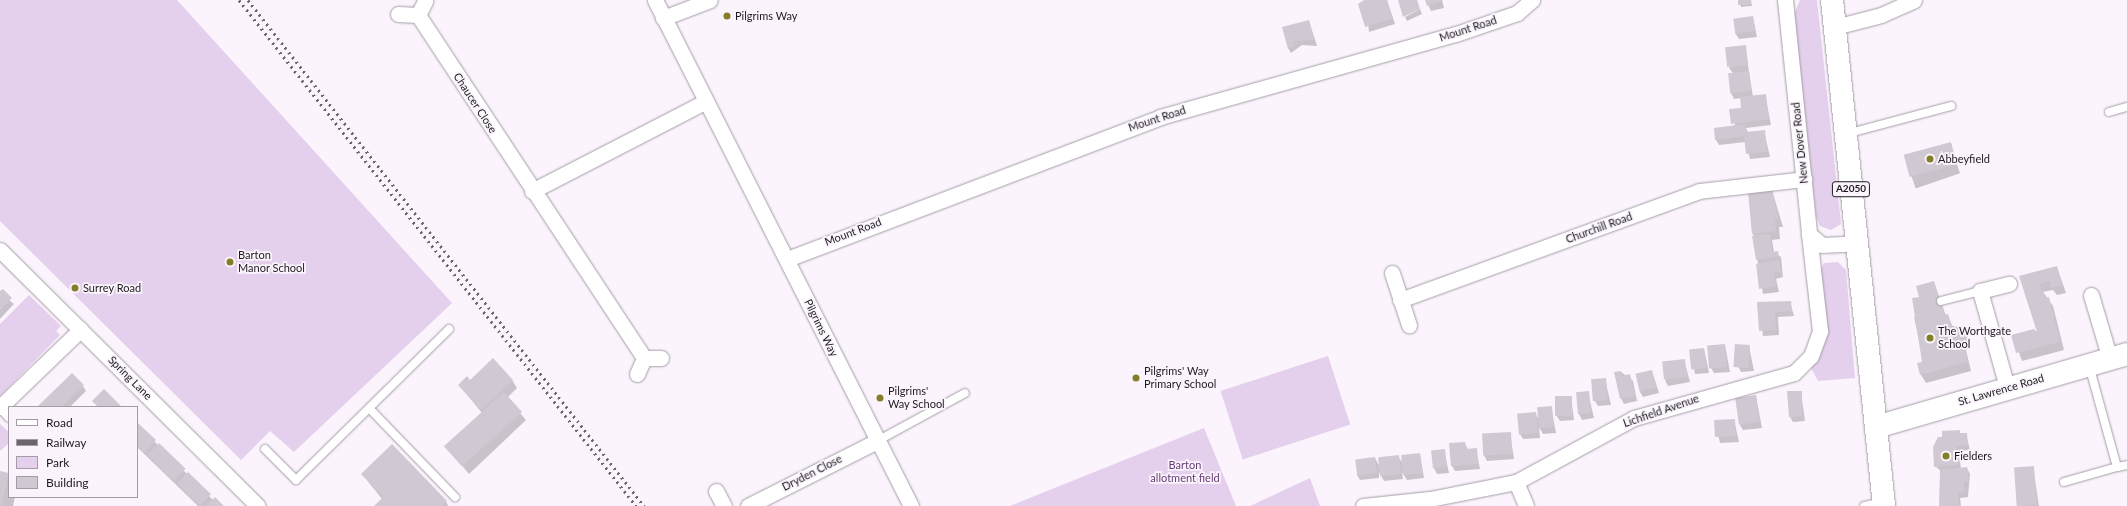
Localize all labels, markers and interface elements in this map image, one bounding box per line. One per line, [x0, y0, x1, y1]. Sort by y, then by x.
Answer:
place label: Pilgrims Way [735, 9, 798, 23]
marker: Pilgrims Way [722, 11, 732, 21]
street label: Mount Road [1438, 14, 1498, 44]
street label: Chaucer Close [451, 70, 499, 136]
street label: New Dover Road [1789, 101, 1811, 185]
street label: Mount Road [1127, 104, 1187, 134]
place label: Abbeyfield [1938, 152, 1990, 166]
marker: Abbeyfield [1925, 154, 1935, 164]
road number: A2050 [1831, 181, 1871, 197]
street label: Churchill Road [1564, 210, 1634, 246]
street label: Mount Road [823, 215, 883, 249]
place label: Barton Manor School [238, 249, 305, 275]
marker: Barton Manor School [225, 257, 235, 267]
place label: Surrey Road [83, 281, 141, 295]
marker: Surrey Road [70, 283, 80, 293]
street label: Pilgrims Way [801, 297, 841, 359]
place label: The Worthgate School [1938, 325, 2011, 351]
marker: The Worthgate School [1925, 333, 1935, 343]
street label: Spring Lane [105, 353, 155, 403]
place label: Pilgrims' Way Primary School [1144, 365, 1217, 391]
street label: St. Lawrence Road [1957, 371, 2045, 409]
marker: Pilgrims' Way Primary School [1131, 373, 1141, 383]
place label: Pilgrims' Way School [888, 385, 945, 411]
street label: Lichfield Avenue [1621, 392, 1701, 430]
marker: Pilgrims' Way School [875, 393, 885, 403]
legend [8, 406, 138, 498]
text: Road [46, 415, 73, 430]
text: Railway [46, 435, 86, 450]
place label: Fielders [1954, 449, 1992, 463]
marker: Fielders [1941, 451, 1951, 461]
street label: Dryden Close [780, 452, 844, 494]
text: Park [46, 455, 69, 470]
park label: Barton allotment field [1150, 459, 1220, 485]
text: Building [46, 475, 89, 490]

